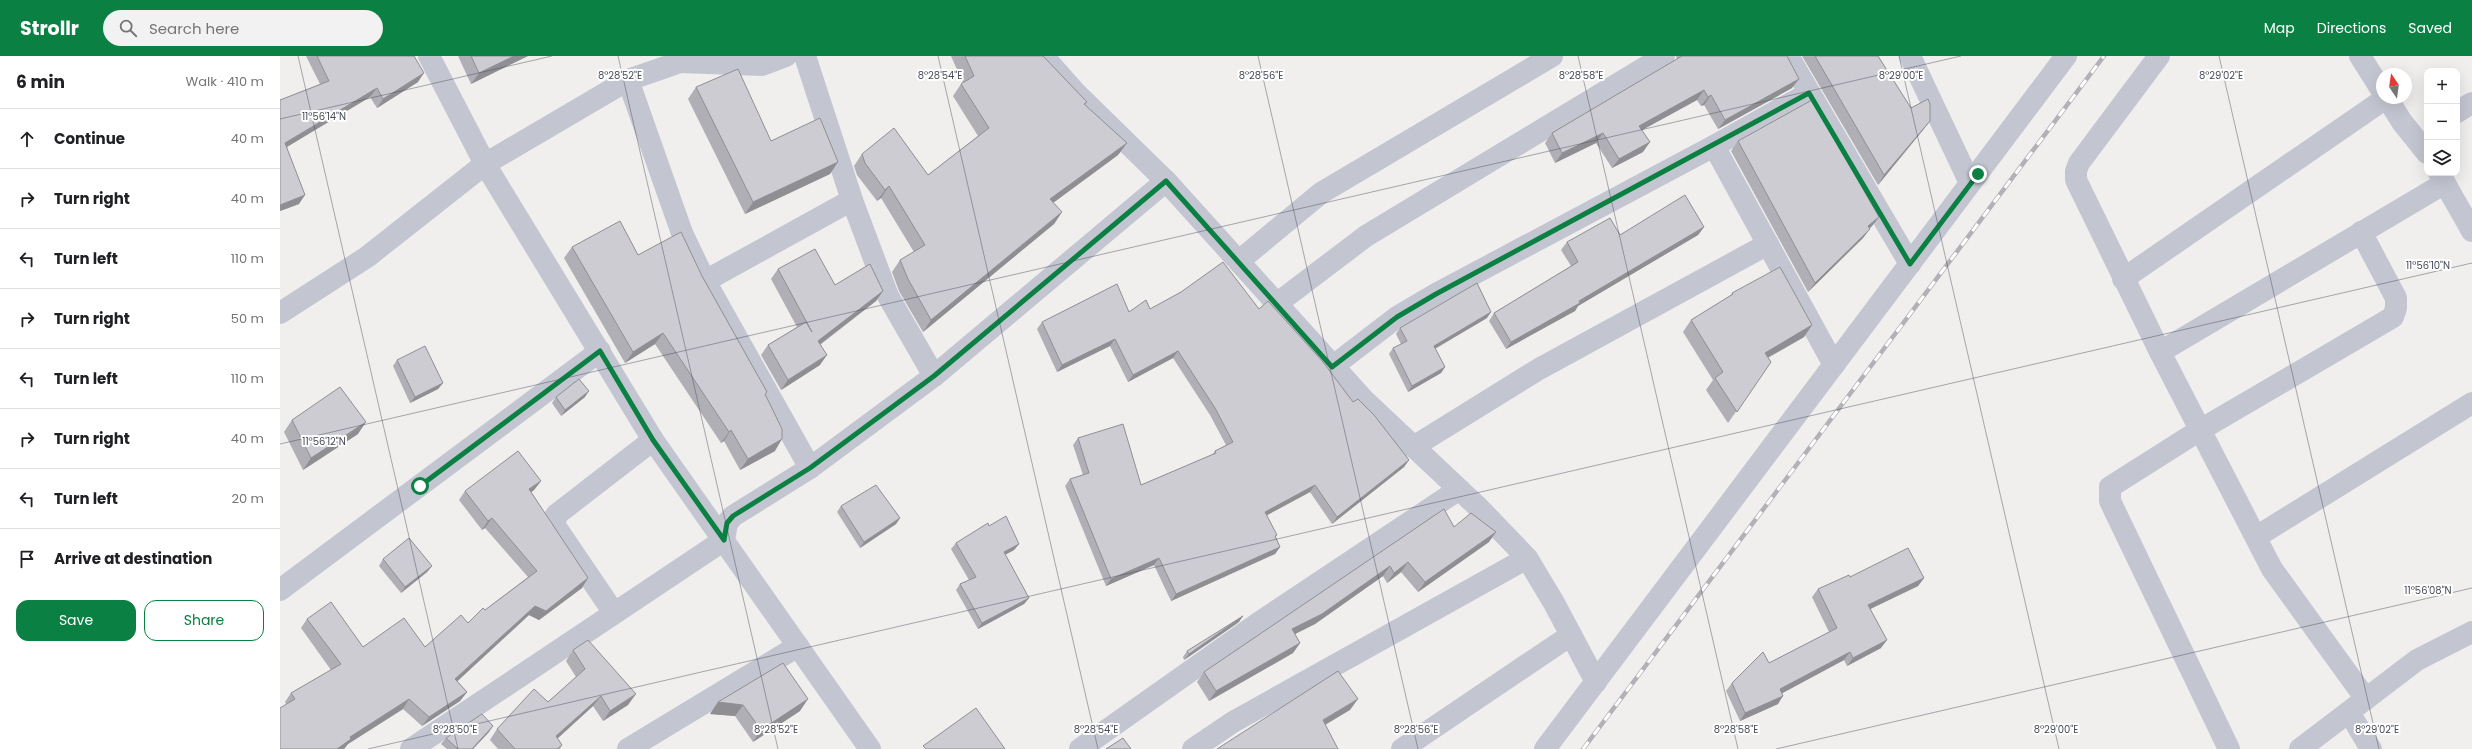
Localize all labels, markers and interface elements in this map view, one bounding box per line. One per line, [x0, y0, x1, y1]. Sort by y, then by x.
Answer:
search box [103, 10, 383, 46]
text: Strollr [20, 15, 79, 42]
icon: search [117, 17, 139, 39]
text: Search here [149, 18, 239, 39]
text: Map [2264, 18, 2295, 38]
text: Directions [2317, 18, 2386, 38]
text: Saved [2408, 18, 2452, 38]
text: 8°28'52"E [598, 68, 642, 83]
text: 8°28'54"E [918, 68, 962, 83]
text: 8°28'56"E [1239, 68, 1283, 83]
text: 8°28'58"E [1559, 68, 1603, 83]
text: 8°29'00"E [1879, 68, 1923, 83]
text: 8°29'02"E [2199, 68, 2243, 83]
north arrow [2376, 68, 2412, 104]
map controls [2424, 68, 2460, 176]
button: + [2424, 68, 2460, 104]
text: 6 min [16, 70, 65, 94]
text: Walk · 410 m [186, 72, 264, 91]
button: − [2424, 104, 2460, 140]
text: 11°56'14"N [302, 109, 346, 124]
icon: ahead [16, 128, 38, 150]
text: Continue [54, 128, 125, 149]
text: 40 m [231, 129, 264, 148]
button: layers [2424, 140, 2460, 176]
route end [1969, 165, 1987, 183]
icon: right [16, 188, 38, 210]
text: Turn right [54, 188, 130, 209]
text: 40 m [231, 189, 264, 208]
icon: left [16, 248, 38, 270]
text: Turn left [54, 248, 118, 269]
text: 110 m [231, 249, 264, 268]
text: 11°56'10"N [2406, 258, 2450, 273]
icon: right [16, 308, 38, 330]
text: Turn right [54, 308, 130, 329]
text: 50 m [231, 309, 264, 328]
icon: left [16, 368, 38, 390]
text: Turn left [54, 368, 118, 389]
text: 110 m [231, 369, 264, 388]
icon: right [16, 428, 38, 450]
text: Turn right [54, 428, 130, 449]
text: 40 m [231, 429, 264, 448]
text: 11°56'12"N [302, 434, 346, 449]
route start [411, 477, 429, 495]
icon: left [16, 488, 38, 510]
text: Turn left [54, 488, 118, 509]
text: 20 m [231, 489, 264, 508]
icon: arrive [16, 548, 38, 570]
text: Arrive at destination [54, 548, 212, 569]
text: 11°56'08"N [2404, 583, 2452, 598]
button: Save [16, 600, 136, 641]
button: Share [144, 600, 264, 641]
text: 8°28'50"E [433, 722, 477, 737]
text: 8°28'52"E [754, 722, 798, 737]
text: 8°28'54"E [1074, 722, 1118, 737]
text: 8°28'56"E [1394, 722, 1438, 737]
text: 8°28'58"E [1714, 722, 1758, 737]
text: 8°29'00"E [2034, 722, 2078, 737]
text: 8°29'02"E [2355, 722, 2399, 737]

